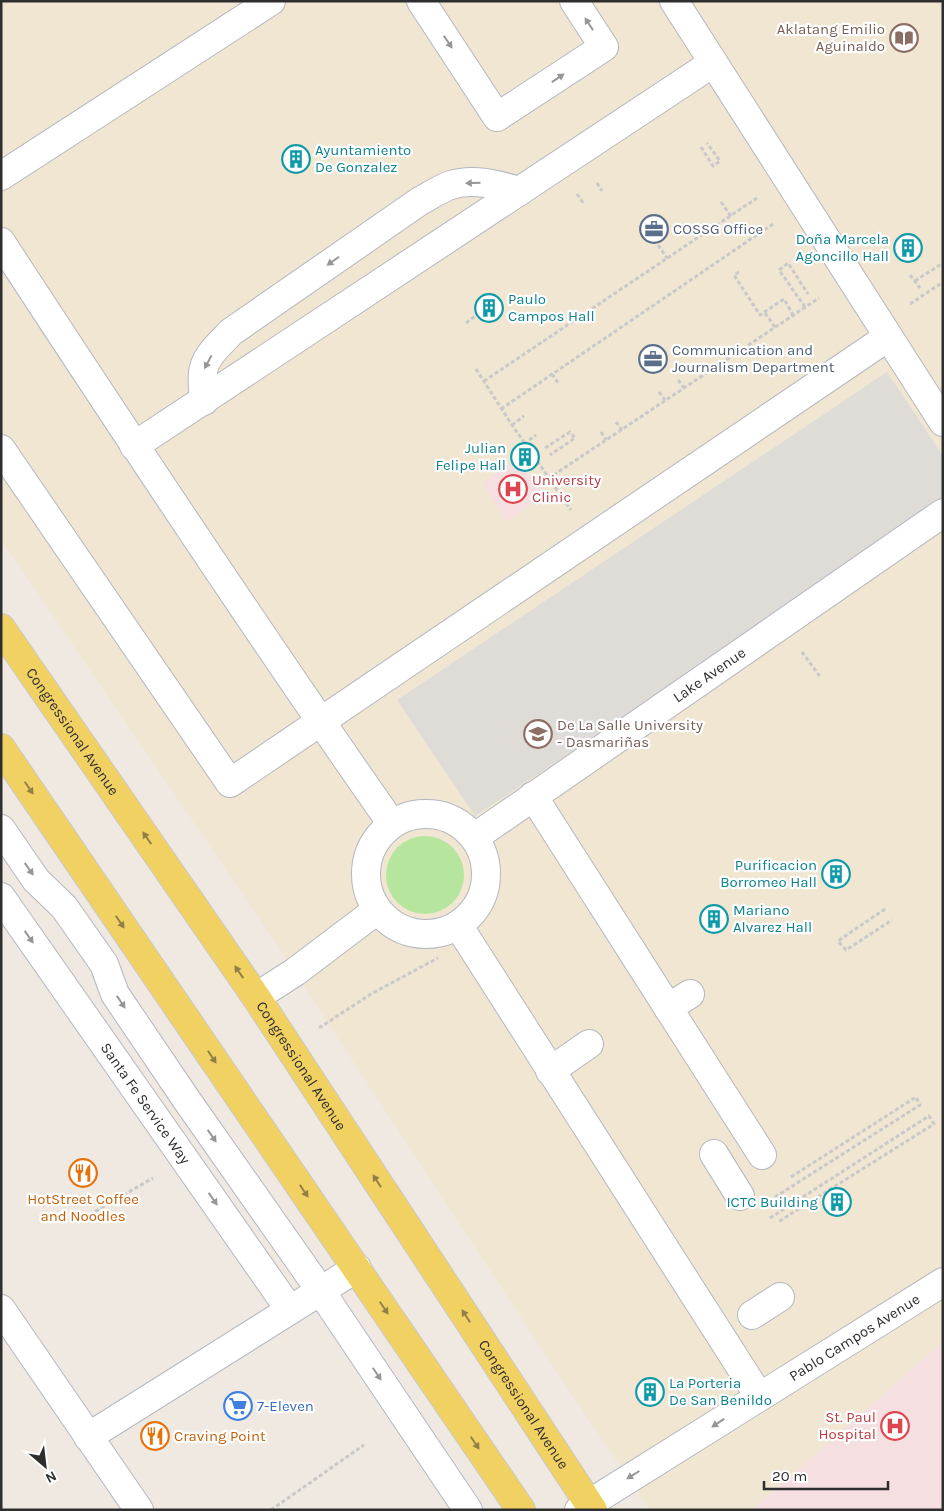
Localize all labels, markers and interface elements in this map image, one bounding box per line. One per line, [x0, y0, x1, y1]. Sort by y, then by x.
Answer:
one-way arrow [584, 17, 594, 31]
place label: Aklatang Emilio Aguinaldo [777, 20, 885, 55]
library icon: Aklatang Emilio Aguinaldo [889, 23, 919, 53]
one-way arrow [443, 35, 452, 49]
one-way arrow [551, 73, 565, 83]
place label: Ayuntamiento De Gonzalez [315, 141, 411, 176]
building icon: Ayuntamiento De Gonzalez [281, 144, 311, 174]
one-way arrow [465, 179, 481, 187]
office icon: COSSG Office [639, 214, 669, 244]
place label: COSSG Office [673, 220, 763, 238]
place label: Doña Marcela Agoncillo Hall [796, 230, 889, 265]
building icon: Doña Marcela Agoncillo Hall [893, 233, 923, 263]
one-way arrow [326, 256, 340, 266]
place label: Paulo Campos Hall [508, 290, 595, 325]
building icon: Paulo Campos Hall [474, 293, 504, 323]
place label: Communication and Journalism Department [672, 341, 835, 376]
office icon: Communication and Journalism Department [638, 344, 668, 374]
one-way arrow [204, 354, 212, 369]
place label: Julian Felipe Hall [435, 439, 506, 474]
building icon: Julian Felipe Hall [510, 442, 540, 472]
place label: University Clinic [532, 471, 601, 506]
hospital icon: University Clinic [498, 474, 528, 504]
street label: Lake Avenue [670, 643, 749, 706]
street label: Congressional Avenue [22, 664, 123, 799]
place label: De La Salle University - Dasmariñas [557, 716, 703, 751]
school or university icon: De La Salle University - Dasmariñas [523, 719, 553, 749]
one-way arrow [24, 781, 34, 795]
one-way arrow [142, 831, 152, 845]
place label: Purificacion Borromeo Hall [720, 856, 817, 891]
building icon: Purificacion Borromeo Hall [821, 859, 851, 889]
one-way arrow [24, 862, 34, 876]
place label: Mariano Alvarez Hall [733, 901, 812, 936]
building icon: Mariano Alvarez Hall [699, 904, 729, 934]
one-way arrow [115, 916, 125, 929]
one-way arrow [24, 930, 34, 944]
one-way arrow [234, 965, 244, 979]
one-way arrow [116, 995, 125, 1009]
street label: Congressional Avenue [252, 998, 350, 1134]
street label: Santa Fe Service Way [97, 1039, 194, 1168]
one-way arrow [207, 1050, 217, 1063]
one-way arrow [207, 1129, 217, 1143]
restaurant icon: HotStreet Coffee and Noodles [68, 1158, 98, 1188]
one-way arrow [372, 1174, 381, 1187]
one-way arrow [299, 1184, 309, 1198]
building icon: ICTC Building [822, 1187, 852, 1217]
place label: HotStreet Coffee and Noodles [27, 1190, 139, 1225]
one-way arrow [208, 1193, 218, 1206]
place label: ICTC Building [726, 1193, 819, 1211]
street label: Pablo Campos Avenue [786, 1290, 923, 1385]
one-way arrow [379, 1302, 389, 1315]
one-way arrow [461, 1310, 471, 1323]
street label: Congressional Avenue [475, 1336, 573, 1472]
one-way arrow [372, 1368, 382, 1381]
place label: La Porteria De San Benildo [669, 1374, 772, 1409]
building icon: La Porteria De San Benildo [635, 1377, 665, 1407]
supermarket icon: 7-Eleven [223, 1391, 253, 1421]
place label: 7-Eleven [257, 1397, 314, 1415]
place label: St. Paul Hospital [819, 1408, 876, 1443]
hospital icon: St. Paul Hospital [880, 1411, 910, 1441]
one-way arrow [712, 1418, 725, 1427]
restaurant icon: Craving Point [140, 1421, 170, 1451]
place label: Craving Point [174, 1427, 266, 1445]
one-way arrow [471, 1436, 480, 1450]
north arrow [20, 1441, 70, 1491]
scale bar [764, 1458, 888, 1490]
text: N [42, 1467, 59, 1487]
text: 20 m [772, 1467, 807, 1485]
one-way arrow [627, 1471, 640, 1480]

